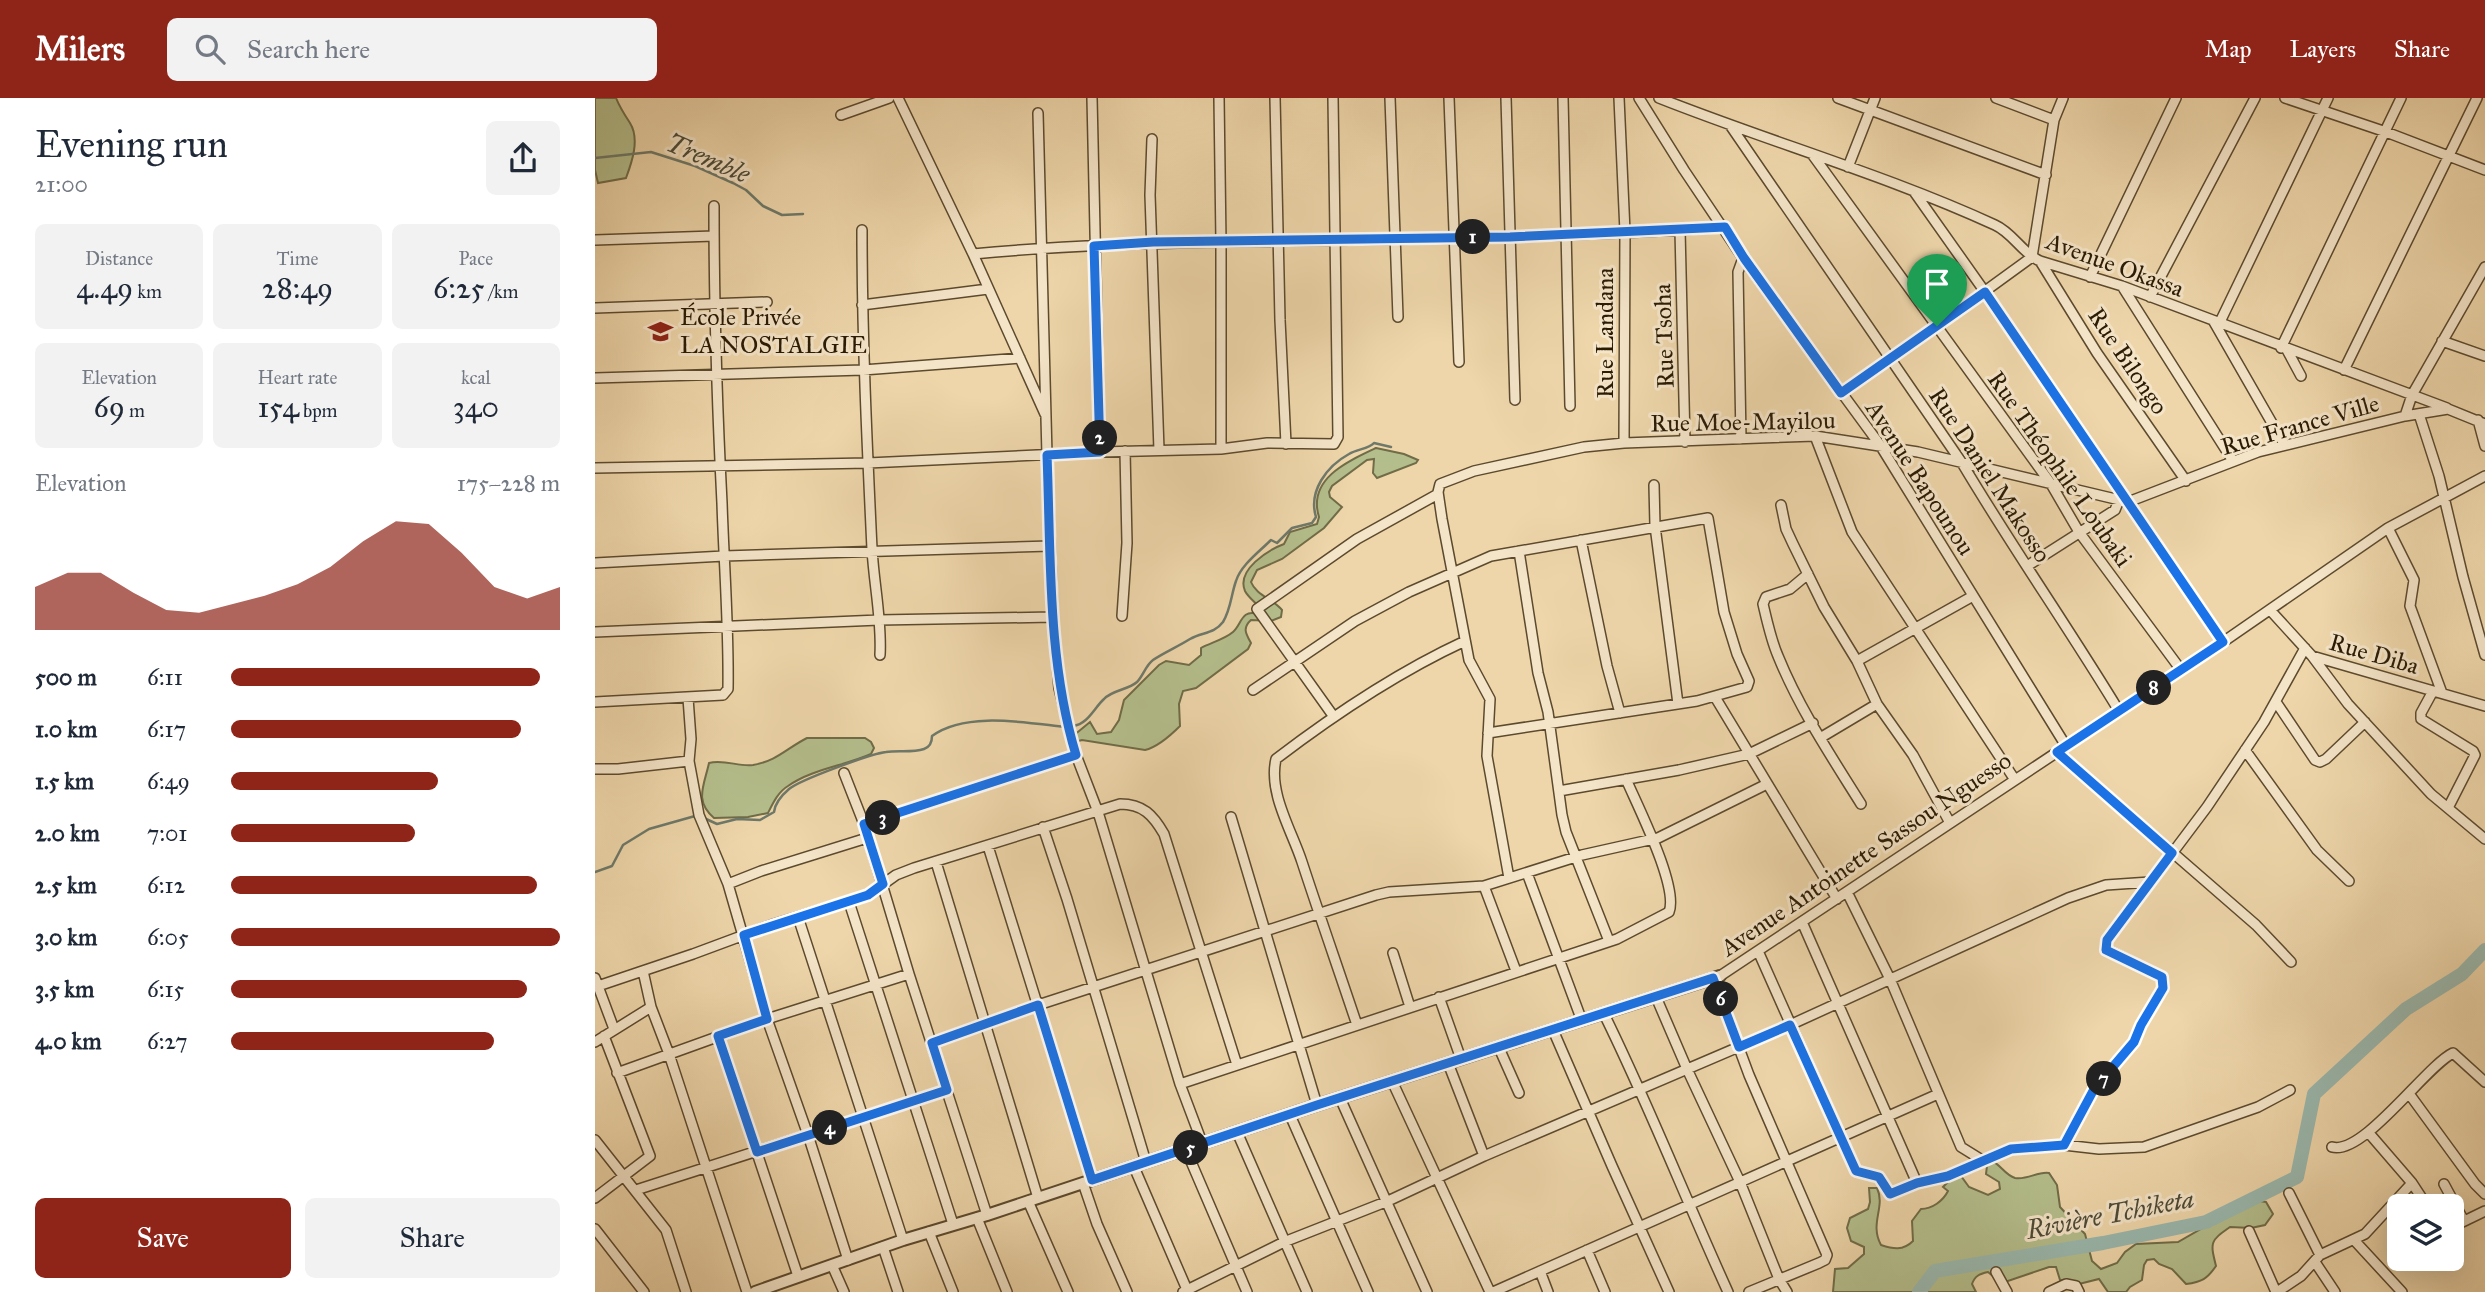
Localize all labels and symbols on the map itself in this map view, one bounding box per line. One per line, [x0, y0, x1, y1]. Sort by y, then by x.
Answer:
water label: Tremble [661, 126, 756, 190]
pin: 1 [1455, 220, 1491, 254]
street label: Avenue Okassa [2041, 226, 2189, 304]
pin [1907, 254, 1967, 326]
street label: Rue Landana [1590, 267, 1620, 398]
street label: Rue Tsoha [1647, 282, 1681, 389]
place label: École Privée LA NOSTALGIE [680, 302, 867, 360]
street label: Rue Bilongo [2081, 302, 2175, 420]
school or university icon: École Privée LA NOSTALGIE [646, 317, 674, 345]
street label: Rue Théophile Loubaki [1981, 365, 2139, 573]
street label: Rue Daniel Makosso [1922, 382, 2058, 568]
street label: Rue France Ville [2217, 388, 2383, 462]
street label: Avenue Bapounou [1858, 394, 1981, 561]
street label: Rue Moe-Mayilou [1650, 405, 1836, 439]
pin: 2 [1083, 420, 1117, 456]
street label: Rue Diba [2326, 627, 2423, 681]
pin: 8 [2137, 670, 2171, 706]
street label: Avenue Antoinette Sassou Nguesso [1714, 745, 2017, 963]
pin: 3 [865, 800, 901, 836]
pin: 6 [1703, 982, 1739, 1016]
pin: 7 [2087, 1062, 2121, 1096]
pin: 4 [813, 1110, 847, 1146]
pin: 5 [1173, 1130, 1209, 1166]
water label: Rivière Tchiketa [2022, 1182, 2197, 1246]

